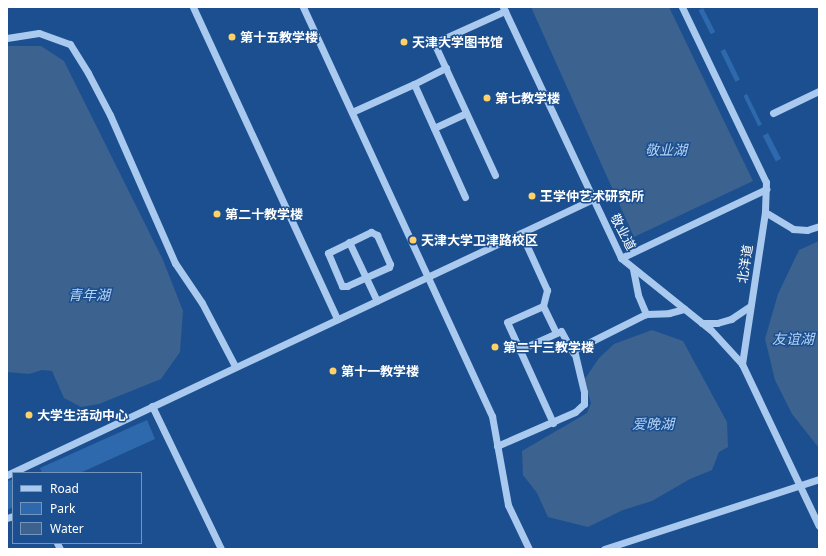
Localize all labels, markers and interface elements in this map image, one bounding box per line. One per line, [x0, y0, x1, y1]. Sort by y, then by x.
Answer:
place label: 第十五教学楼 [240, 29, 318, 45]
marker: 第十五教学楼 [227, 32, 237, 42]
place label: 天津大学图书馆 [412, 34, 503, 50]
marker: 天津大学图书馆 [399, 37, 409, 47]
place label: 第七教学楼 [495, 90, 560, 106]
marker: 第七教学楼 [482, 93, 492, 103]
water label: 敬业湖 [645, 142, 687, 158]
place label: 王学仲艺术研究所 [540, 188, 644, 204]
marker: 王学仲艺术研究所 [527, 191, 537, 201]
place label: 第二十教学楼 [225, 206, 303, 222]
marker: 第二十教学楼 [212, 209, 222, 219]
street label: 敬业道 [607, 211, 639, 253]
place label: 天津大学卫津路校区 [421, 232, 538, 248]
marker: 天津大学卫津路校区 [408, 235, 418, 245]
street label: 北洋道 [734, 244, 756, 284]
water label: 青年湖 [68, 287, 110, 303]
water label: 友谊湖 [772, 331, 814, 347]
place label: 第二十三教学楼 [503, 339, 594, 355]
marker: 第二十三教学楼 [490, 342, 500, 352]
place label: 第十一教学楼 [341, 363, 419, 379]
marker: 第十一教学楼 [328, 366, 338, 376]
place label: 大学生活动中心 [37, 407, 128, 423]
marker: 大学生活动中心 [24, 410, 34, 420]
water label: 爱晚湖 [632, 416, 674, 432]
legend [12, 472, 142, 544]
text: Road [50, 480, 79, 497]
text: Park [50, 500, 75, 517]
text: Water [50, 520, 84, 537]

